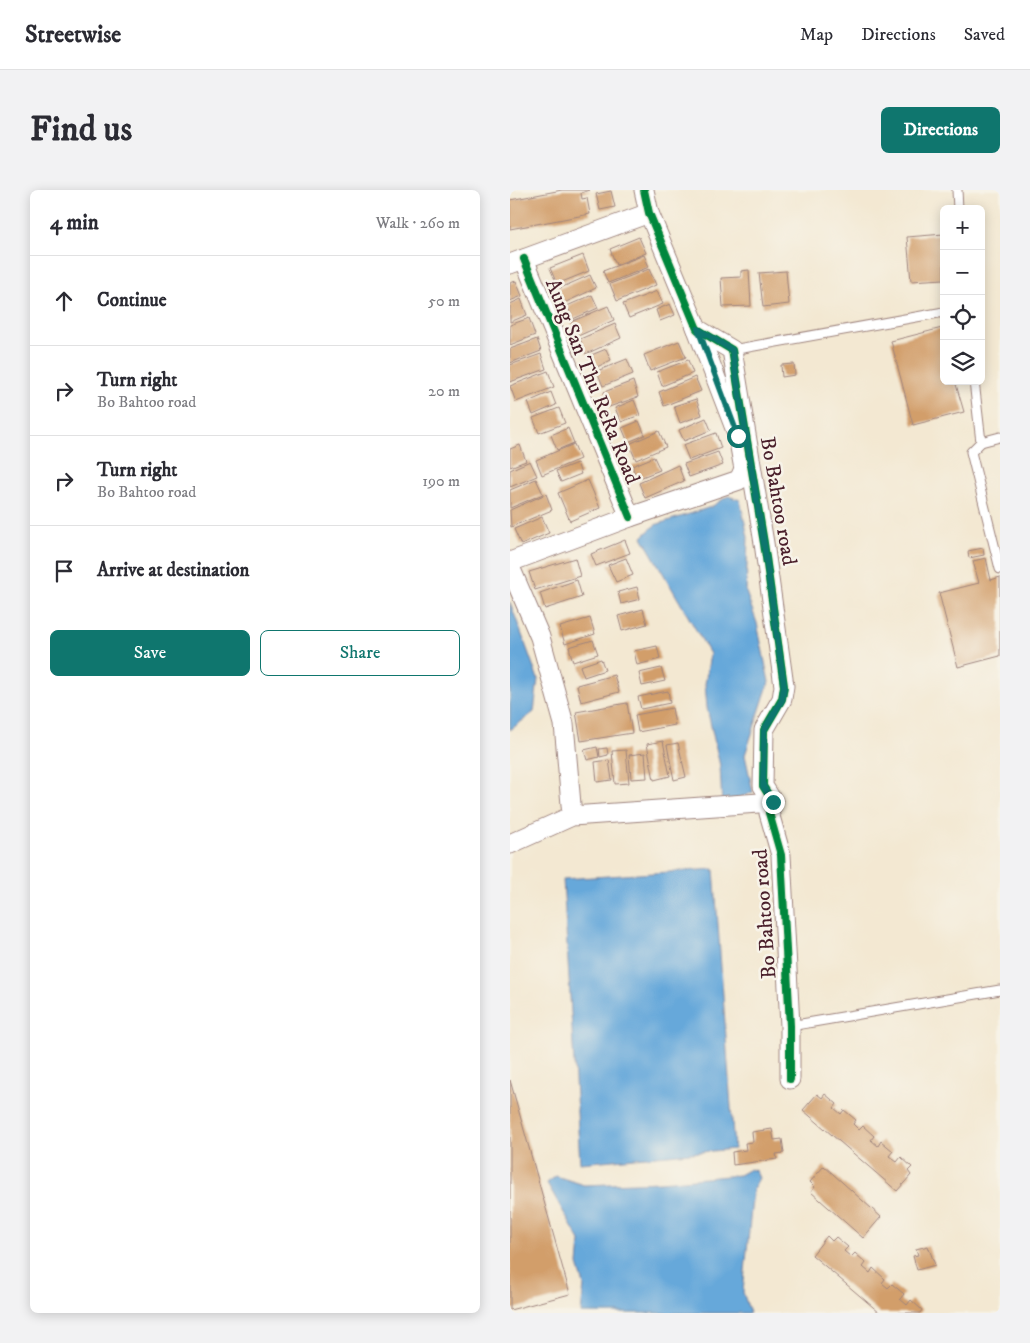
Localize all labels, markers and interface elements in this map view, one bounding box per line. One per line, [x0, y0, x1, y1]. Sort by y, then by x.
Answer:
text: Streetwise [25, 20, 121, 50]
text: Map [800, 24, 833, 46]
text: Directions [861, 24, 936, 46]
text: Saved [964, 24, 1005, 46]
button: Directions [881, 107, 1000, 153]
text: Find us [30, 108, 132, 152]
map controls [940, 205, 985, 385]
button: + [940, 205, 985, 250]
text: 4 min [50, 210, 99, 236]
text: Walk · 260 m [376, 213, 460, 233]
button: − [940, 250, 985, 295]
street label: Aung San Thu ReRa Road [539, 275, 645, 488]
icon: ahead [50, 287, 78, 315]
text: Continue [97, 289, 167, 312]
text: 50 m [428, 291, 460, 311]
button: locate [940, 295, 985, 340]
button: layers [940, 340, 985, 385]
text: Turn right [97, 369, 177, 392]
icon: right [50, 377, 78, 405]
text: 20 m [428, 381, 460, 401]
text: Bo Bahtoo road [97, 392, 196, 412]
route start [727, 425, 750, 448]
street label: Bo Bahtoo road [754, 435, 802, 568]
text: Turn right [97, 459, 177, 482]
icon: right [50, 467, 78, 495]
text: 190 m [422, 471, 460, 491]
text: Bo Bahtoo road [97, 482, 196, 502]
icon: arrive [50, 557, 78, 585]
text: Arrive at destination [97, 559, 249, 582]
button: Save [50, 630, 250, 676]
button: Share [260, 630, 460, 676]
route end [762, 791, 785, 814]
street label: Bo Bahtoo road [747, 848, 783, 980]

